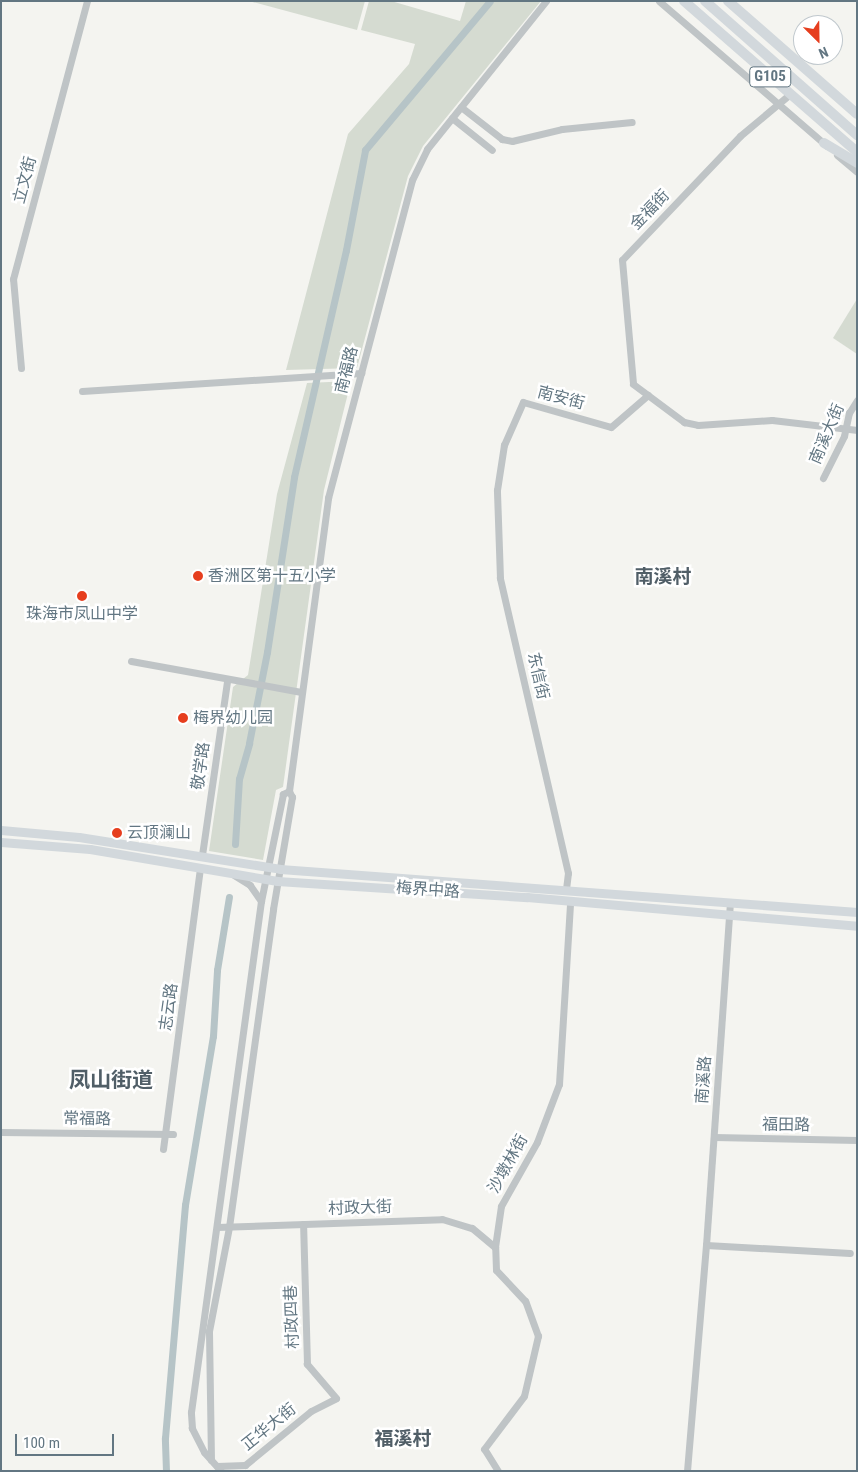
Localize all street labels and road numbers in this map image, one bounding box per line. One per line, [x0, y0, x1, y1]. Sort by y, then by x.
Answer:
road number: G105 [749, 64, 791, 90]
street label: 立文街 [10, 154, 40, 206]
street label: 金福街 [626, 186, 674, 234]
street label: 南福路 [332, 344, 362, 396]
street label: 南安街 [535, 383, 587, 413]
street label: 南溪大街 [806, 401, 848, 467]
street label: 东信街 [523, 650, 553, 702]
street label: 敬学路 [188, 741, 214, 791]
street label: 梅界中路 [395, 878, 461, 902]
street label: 志云路 [156, 982, 182, 1032]
street label: 南溪路 [693, 1055, 715, 1105]
street label: 常福路 [63, 1109, 111, 1129]
street label: 福田路 [762, 1115, 810, 1135]
street label: 沙墩林街 [484, 1131, 532, 1197]
street label: 村政大街 [328, 1197, 392, 1219]
street label: 村政四巷 [281, 1285, 303, 1349]
street label: 正华大街 [238, 1399, 300, 1455]

